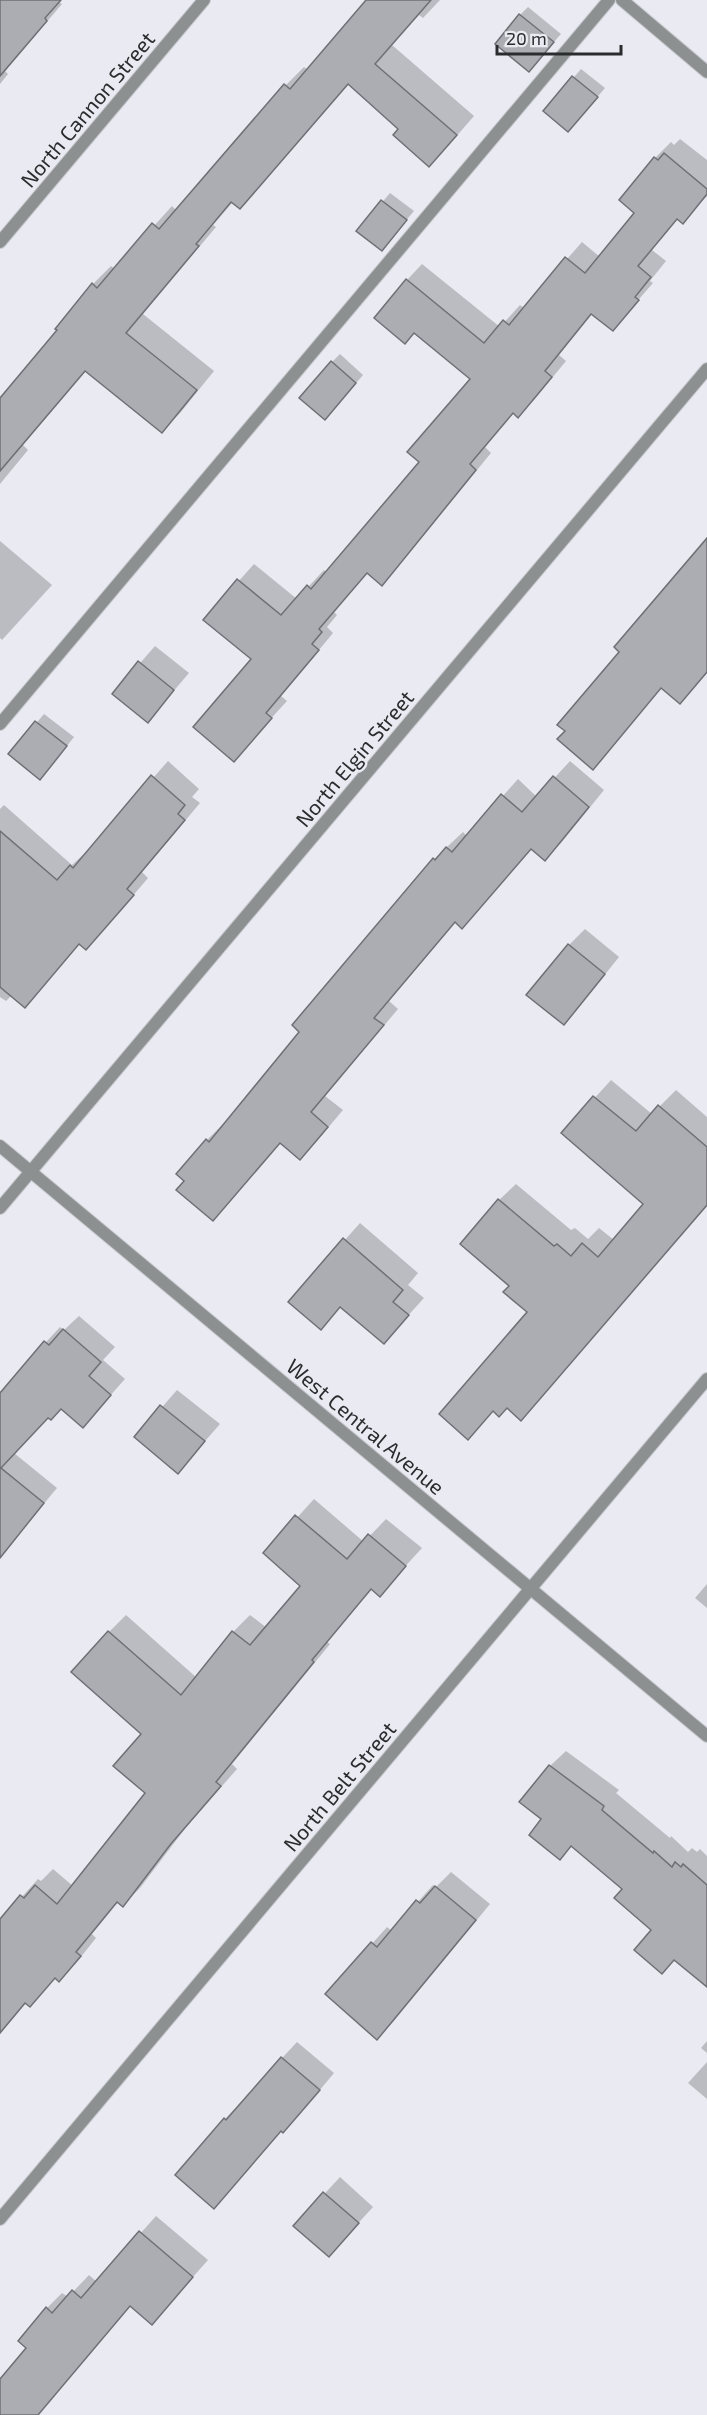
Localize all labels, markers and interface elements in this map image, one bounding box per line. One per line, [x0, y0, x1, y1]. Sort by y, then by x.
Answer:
scale bar [497, 18, 622, 56]
street label: North Cannon Street [15, 26, 159, 192]
text: 20 m [506, 27, 547, 49]
street label: North Elgin Street [290, 685, 418, 831]
street label: West Central Avenue [282, 1353, 450, 1499]
street label: North Belt Street [278, 1716, 400, 1856]

